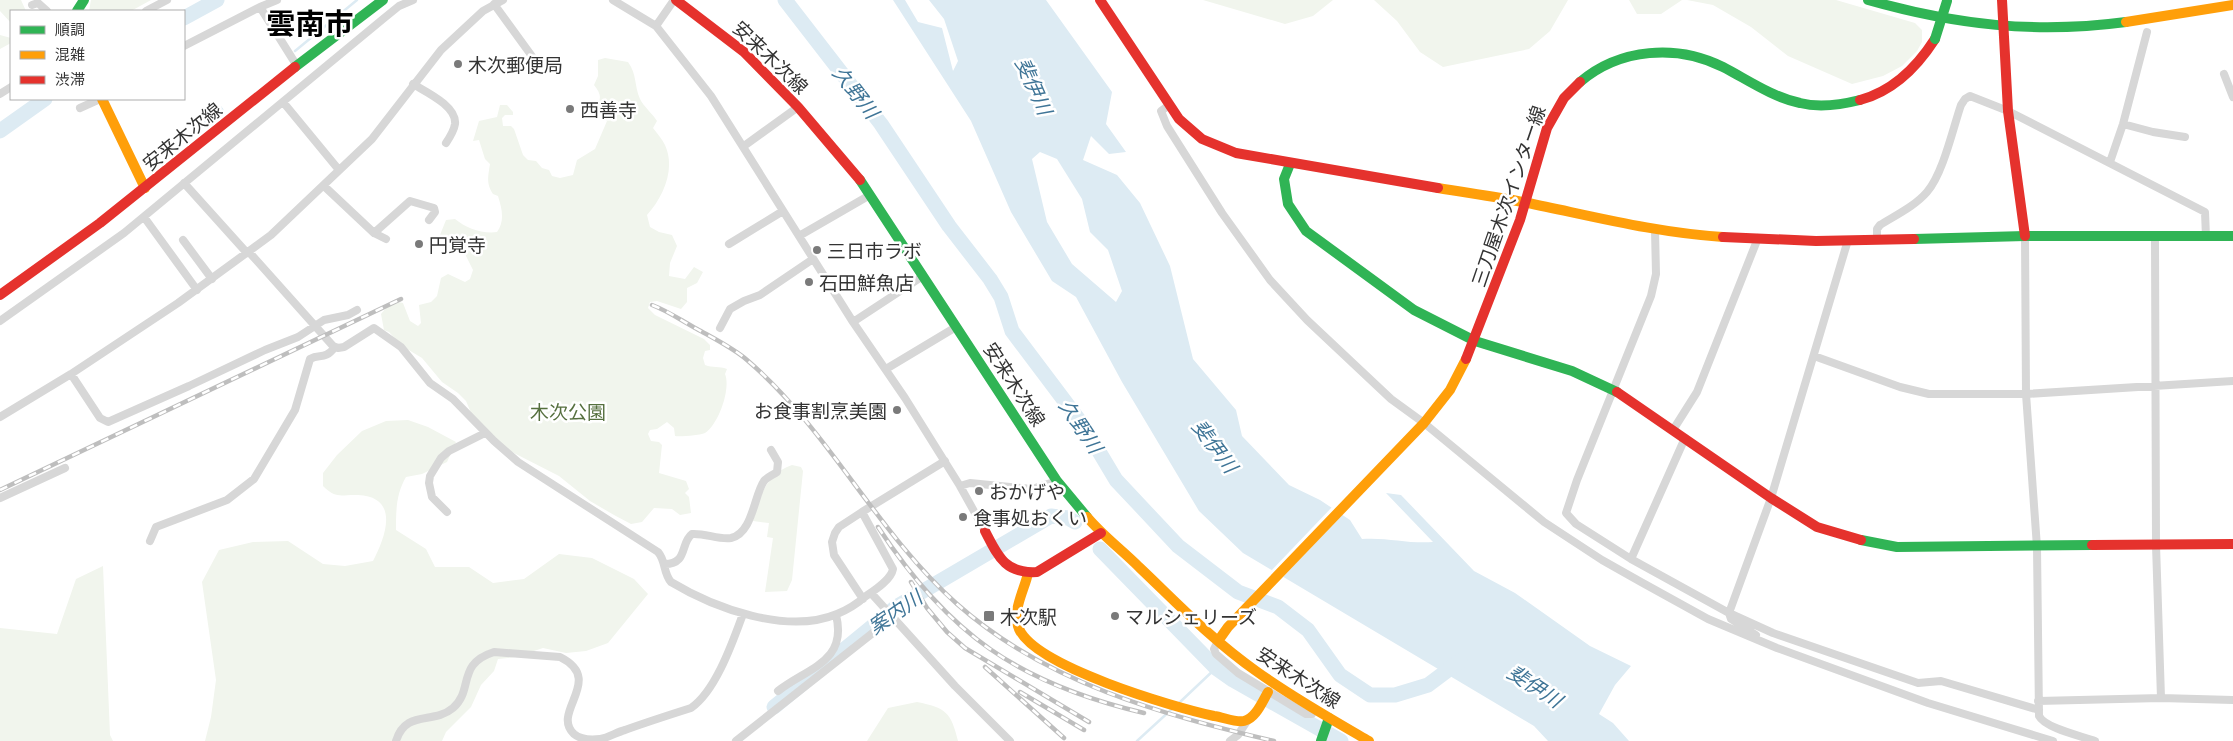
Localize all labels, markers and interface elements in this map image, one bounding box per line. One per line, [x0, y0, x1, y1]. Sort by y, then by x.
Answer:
district label: 雲南市 [266, 1, 354, 45]
legend [10, 10, 185, 100]
street label: 安来木次線 [727, 14, 815, 100]
text: 順調 [55, 18, 85, 41]
text: 混雑 [55, 43, 85, 66]
place label: 木次郵便局 [468, 50, 563, 79]
water label: 斐伊川 [1008, 52, 1061, 122]
marker: 木次郵便局 [452, 58, 464, 70]
water label: 久野川 [825, 59, 888, 127]
text: 渋滞 [55, 68, 85, 91]
street label: 安来木次線 [136, 95, 228, 177]
place label: 西善寺 [580, 95, 637, 124]
street label: 三刀屋木次インター線 [1463, 101, 1553, 291]
marker: 西善寺 [564, 103, 576, 115]
place label: 円覚寺 [429, 230, 486, 259]
place label: 三日市ラボ [827, 236, 922, 265]
marker: 円覚寺 [413, 238, 425, 250]
marker: 三日市ラボ [811, 244, 823, 256]
place label: 石田鮮魚店 [819, 268, 914, 297]
marker: 石田鮮魚店 [803, 276, 815, 288]
street label: 安来木次線 [977, 336, 1053, 432]
water label: 久野川 [1051, 392, 1112, 461]
place label: お食事割烹美園 [754, 396, 887, 425]
park label: 木次公園 [530, 397, 606, 426]
marker: お食事割烹美園 [891, 404, 903, 416]
water label: 斐伊川 [1185, 413, 1247, 481]
place label: おかげや [989, 477, 1065, 506]
marker: おかげや [973, 485, 985, 497]
place label: 食事処おくい [973, 503, 1087, 532]
marker: 食事処おくい [957, 511, 969, 523]
water label: 案内川 [862, 581, 930, 642]
place label: 木次駅 [1000, 602, 1057, 631]
place label: マルシェリーズ [1125, 602, 1257, 631]
marker: 木次駅 [982, 609, 996, 623]
marker: マルシェリーズ [1109, 610, 1121, 622]
street label: 安来木次線 [1251, 639, 1347, 715]
water label: 斐伊川 [1501, 657, 1570, 716]

